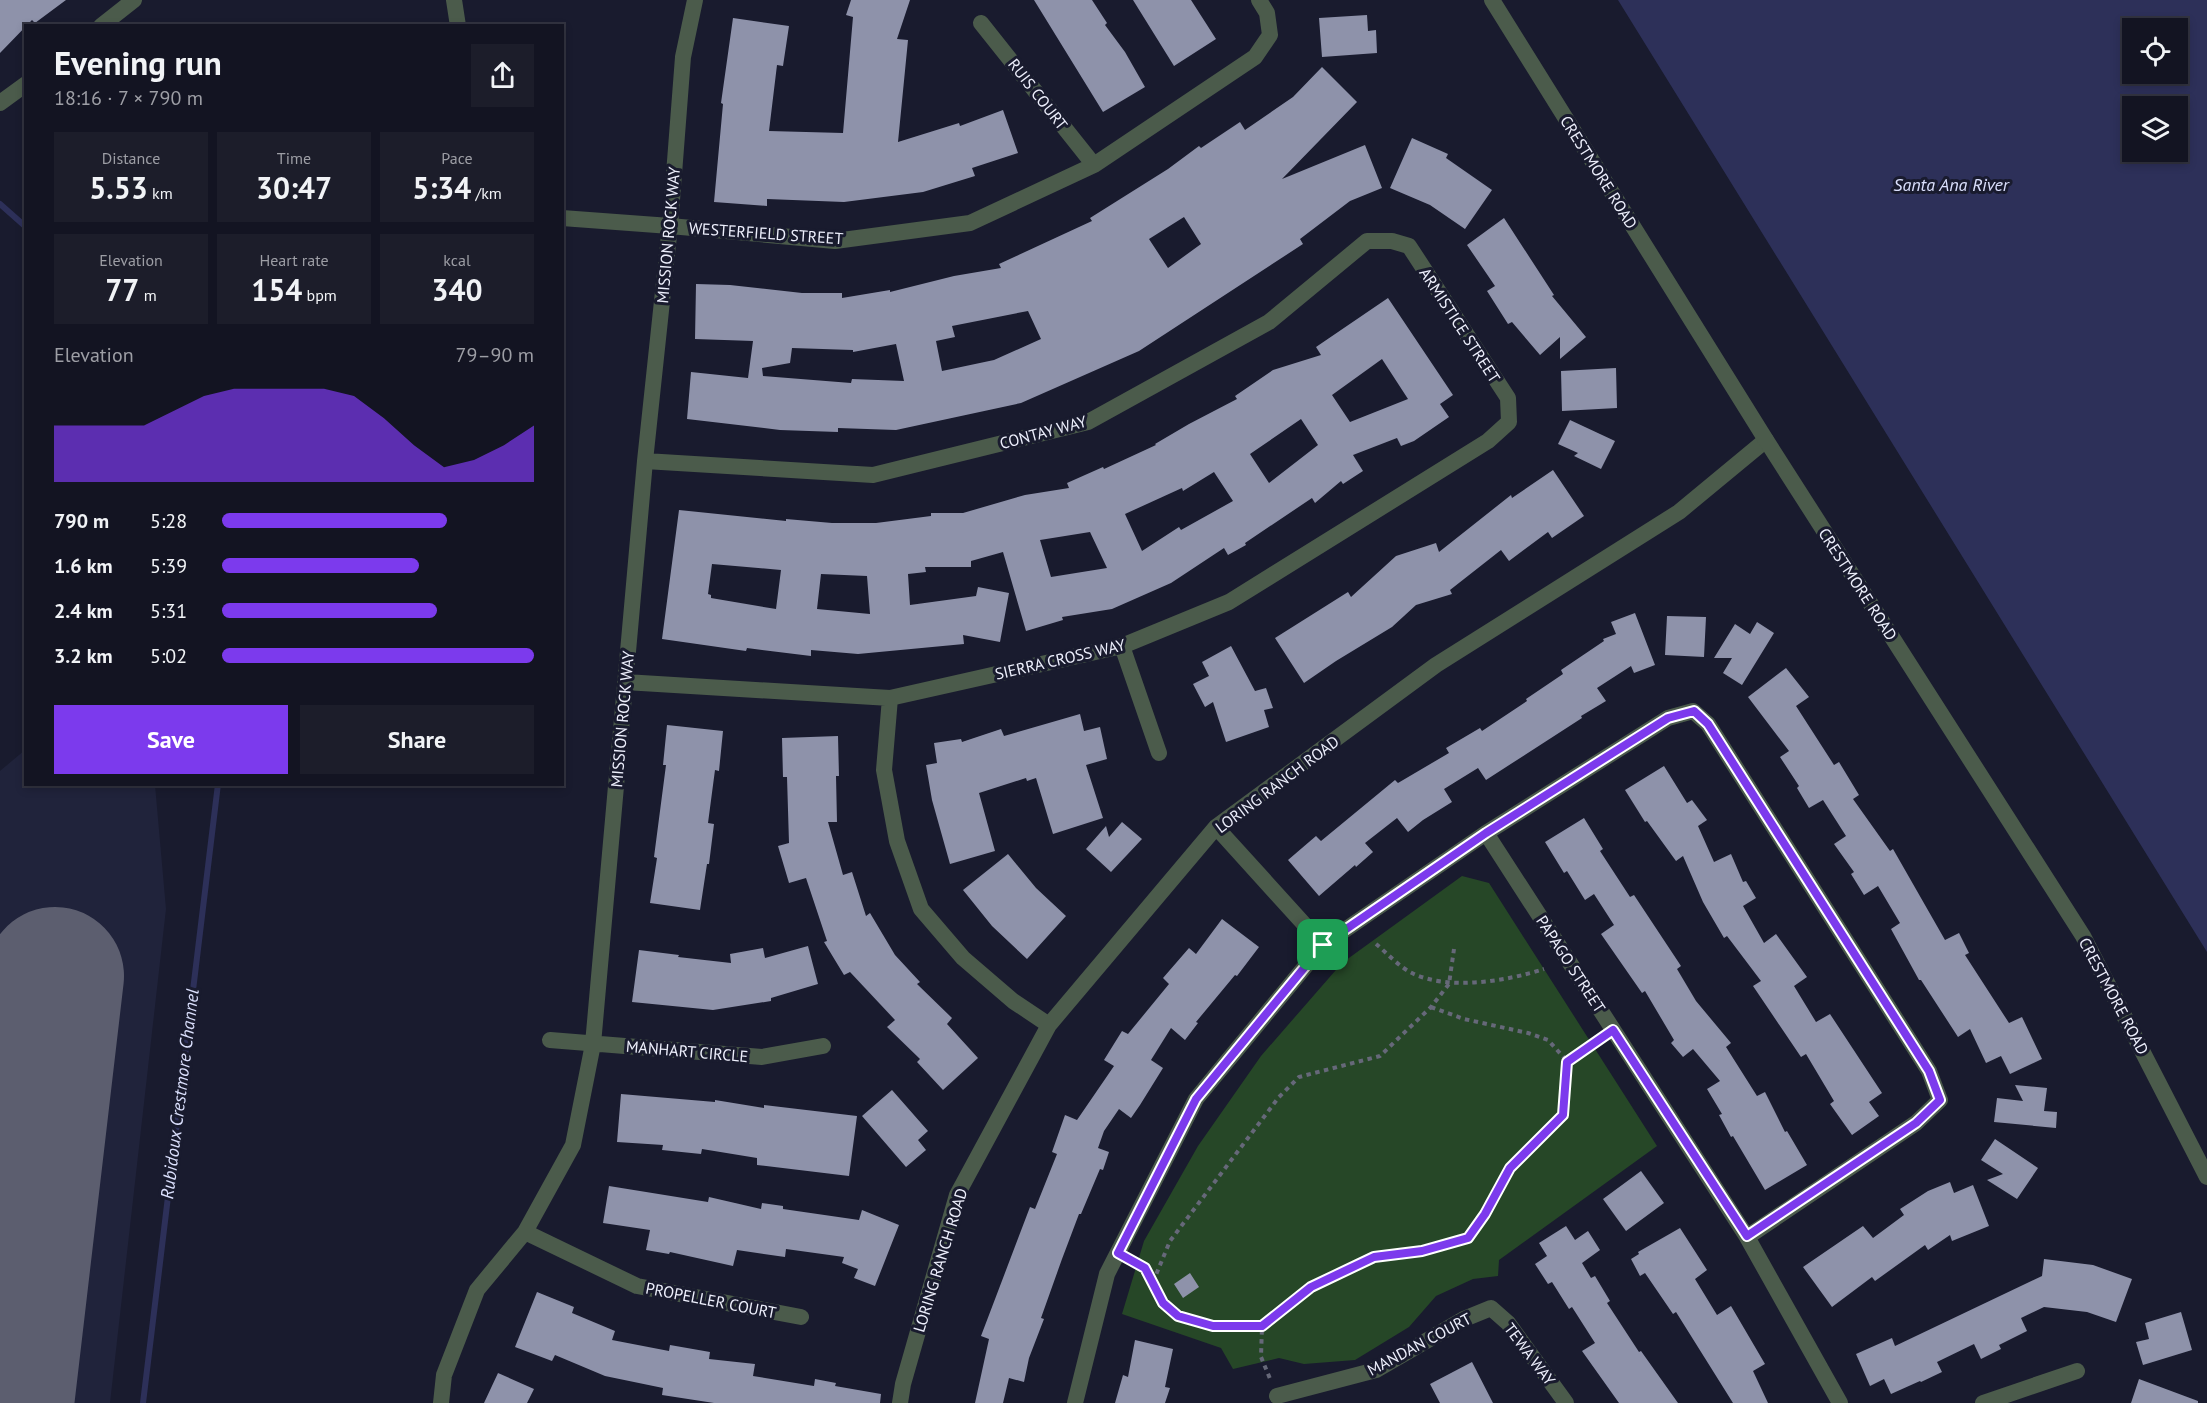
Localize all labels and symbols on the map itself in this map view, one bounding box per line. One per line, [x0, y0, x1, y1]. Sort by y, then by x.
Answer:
street label: RUIS COURT [1004, 54, 1072, 134]
street label: CRESTMORE ROAD [1556, 112, 1642, 232]
street label: MISSION ROCK WAY [652, 166, 684, 304]
water label: Santa Ana River [1893, 173, 2010, 196]
street label: WESTERFIELD STREET [688, 218, 844, 248]
street label: ARMISTICE STREET [1415, 264, 1505, 386]
street label: CONTAY WAY [997, 411, 1089, 453]
street label: CRESTMORE ROAD [1814, 524, 1902, 644]
street label: SIERRA CROSS WAY [993, 634, 1127, 684]
street label: MISSION ROCK WAY [606, 650, 638, 788]
street label: LORING RANCH ROAD [1211, 731, 1343, 837]
street label: PAPAGO STREET [1532, 912, 1610, 1017]
pin [1297, 919, 1348, 970]
street label: CRESTMORE ROAD [2075, 934, 2153, 1058]
water label: Rubidoux Crestmore Channel [155, 987, 204, 1200]
street label: MANHART CIRCLE [625, 1036, 749, 1066]
street label: LORING RANCH ROAD [909, 1185, 971, 1335]
street label: PROPELLER COURT [644, 1278, 778, 1322]
street label: MANDAN COURT [1364, 1308, 1474, 1380]
street label: TEWA WAY [1500, 1319, 1560, 1389]

